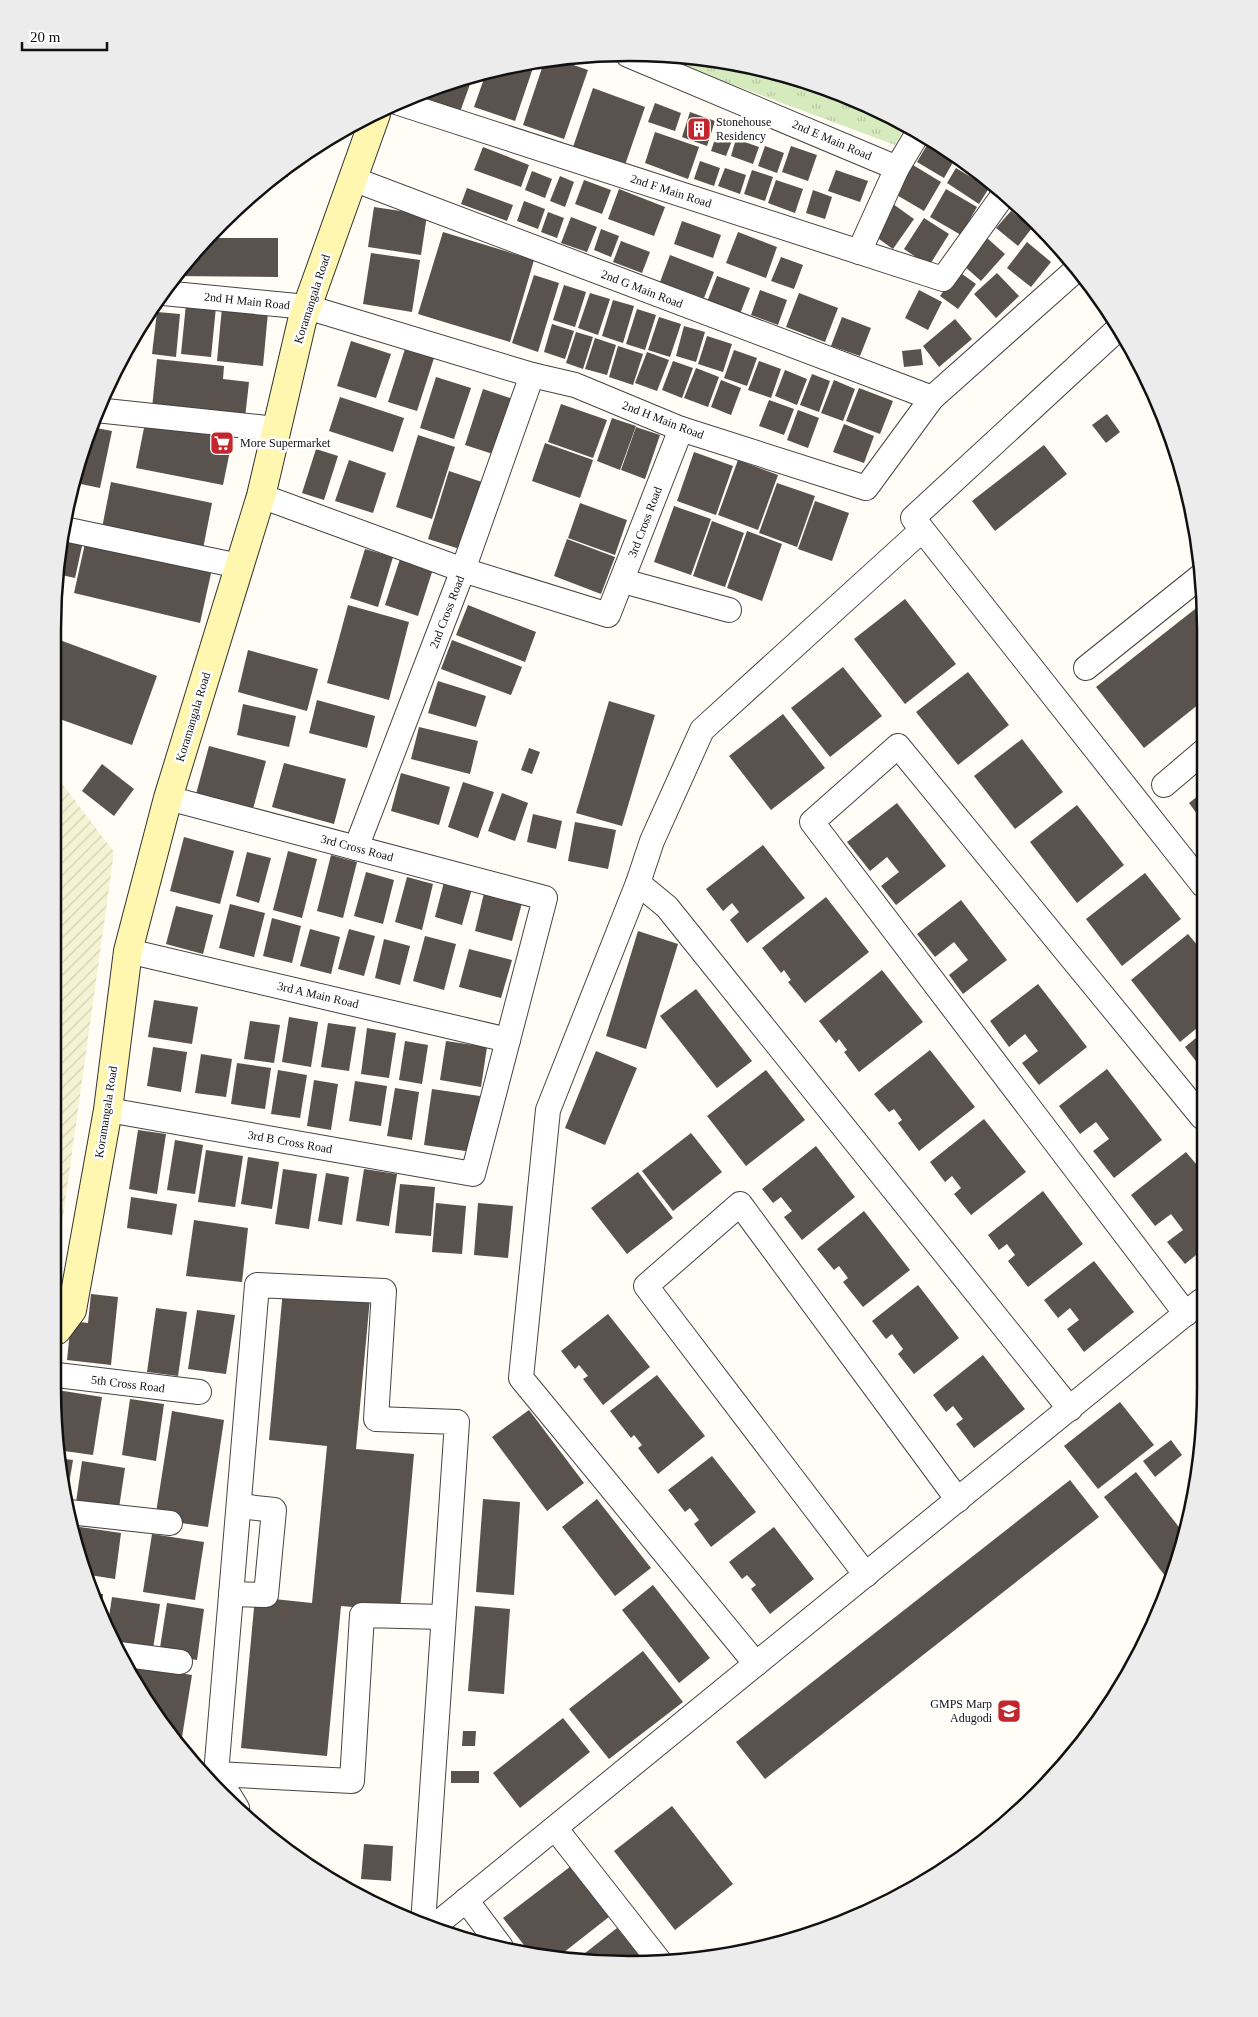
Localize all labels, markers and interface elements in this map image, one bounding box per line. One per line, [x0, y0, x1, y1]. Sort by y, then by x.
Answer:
scale bar [22, 20, 108, 52]
text: 20 m [30, 29, 61, 45]
place label: Stonehouse Residency [716, 115, 771, 143]
building icon: Stonehouse Residency [686, 116, 712, 142]
street label: 2nd E Main Road [790, 117, 874, 163]
street label: 2nd F Main Road [629, 171, 713, 211]
street label: Koramangala Road [291, 253, 333, 345]
street label: 2nd G Main Road [599, 267, 685, 311]
street label: 2nd H Main Road [203, 290, 291, 312]
street label: 2nd H Main Road [620, 398, 706, 442]
supermarket icon: More Supermarket [209, 430, 235, 456]
place label: More Supermarket [240, 436, 331, 450]
street label: 3rd Cross Road [625, 485, 665, 559]
street label: 2nd Cross Road [427, 574, 467, 650]
street label: Koramangala Road [173, 671, 213, 763]
street label: 3rd Cross Road [319, 832, 395, 864]
street label: 3rd A Main Road [276, 979, 360, 1011]
street label: Koramangala Road [92, 1065, 120, 1159]
street label: 3rd B Cross Road [247, 1128, 333, 1156]
street label: 5th Cross Road [90, 1373, 166, 1395]
place label: GMPS Marp Adugodi [930, 1697, 993, 1725]
school or university icon: GMPS Marp Adugodi [996, 1698, 1022, 1724]

